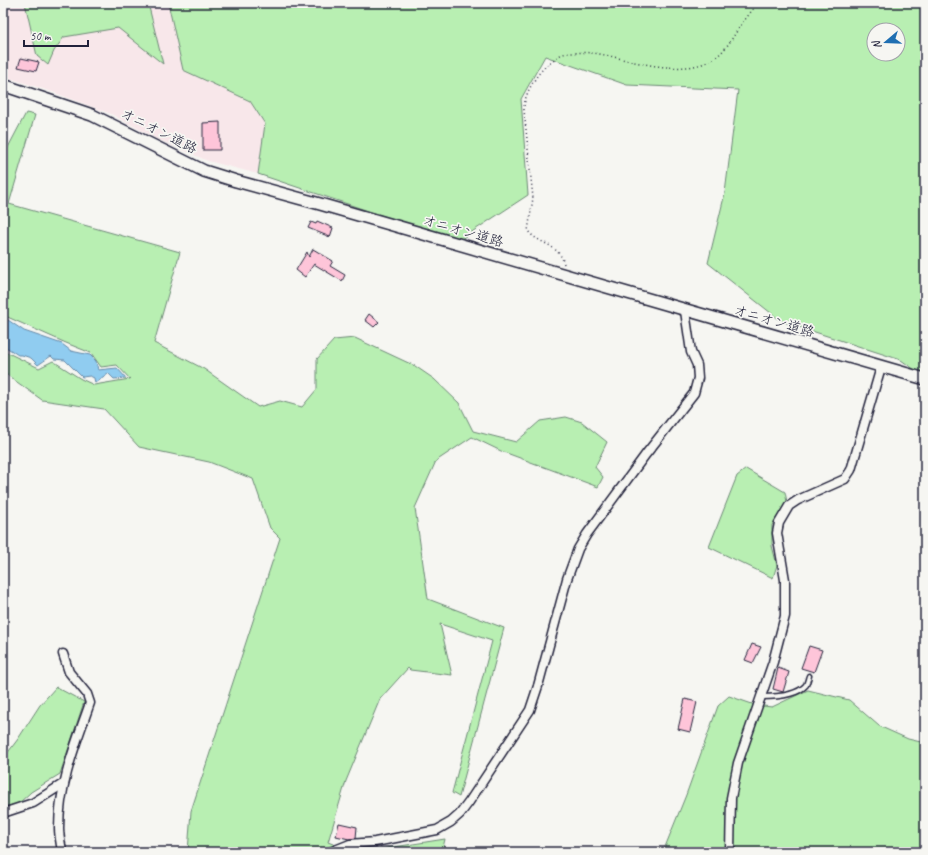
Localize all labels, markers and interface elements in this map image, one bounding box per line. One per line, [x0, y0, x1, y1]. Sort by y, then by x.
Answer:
scale bar [24, 22, 88, 48]
north arrow [866, 22, 906, 62]
text: 50 m [30, 28, 52, 44]
text: N [868, 38, 884, 51]
street label: オニオン道路 [118, 104, 200, 158]
street label: オニオン道路 [421, 211, 505, 251]
street label: オニオン道路 [732, 301, 816, 341]

